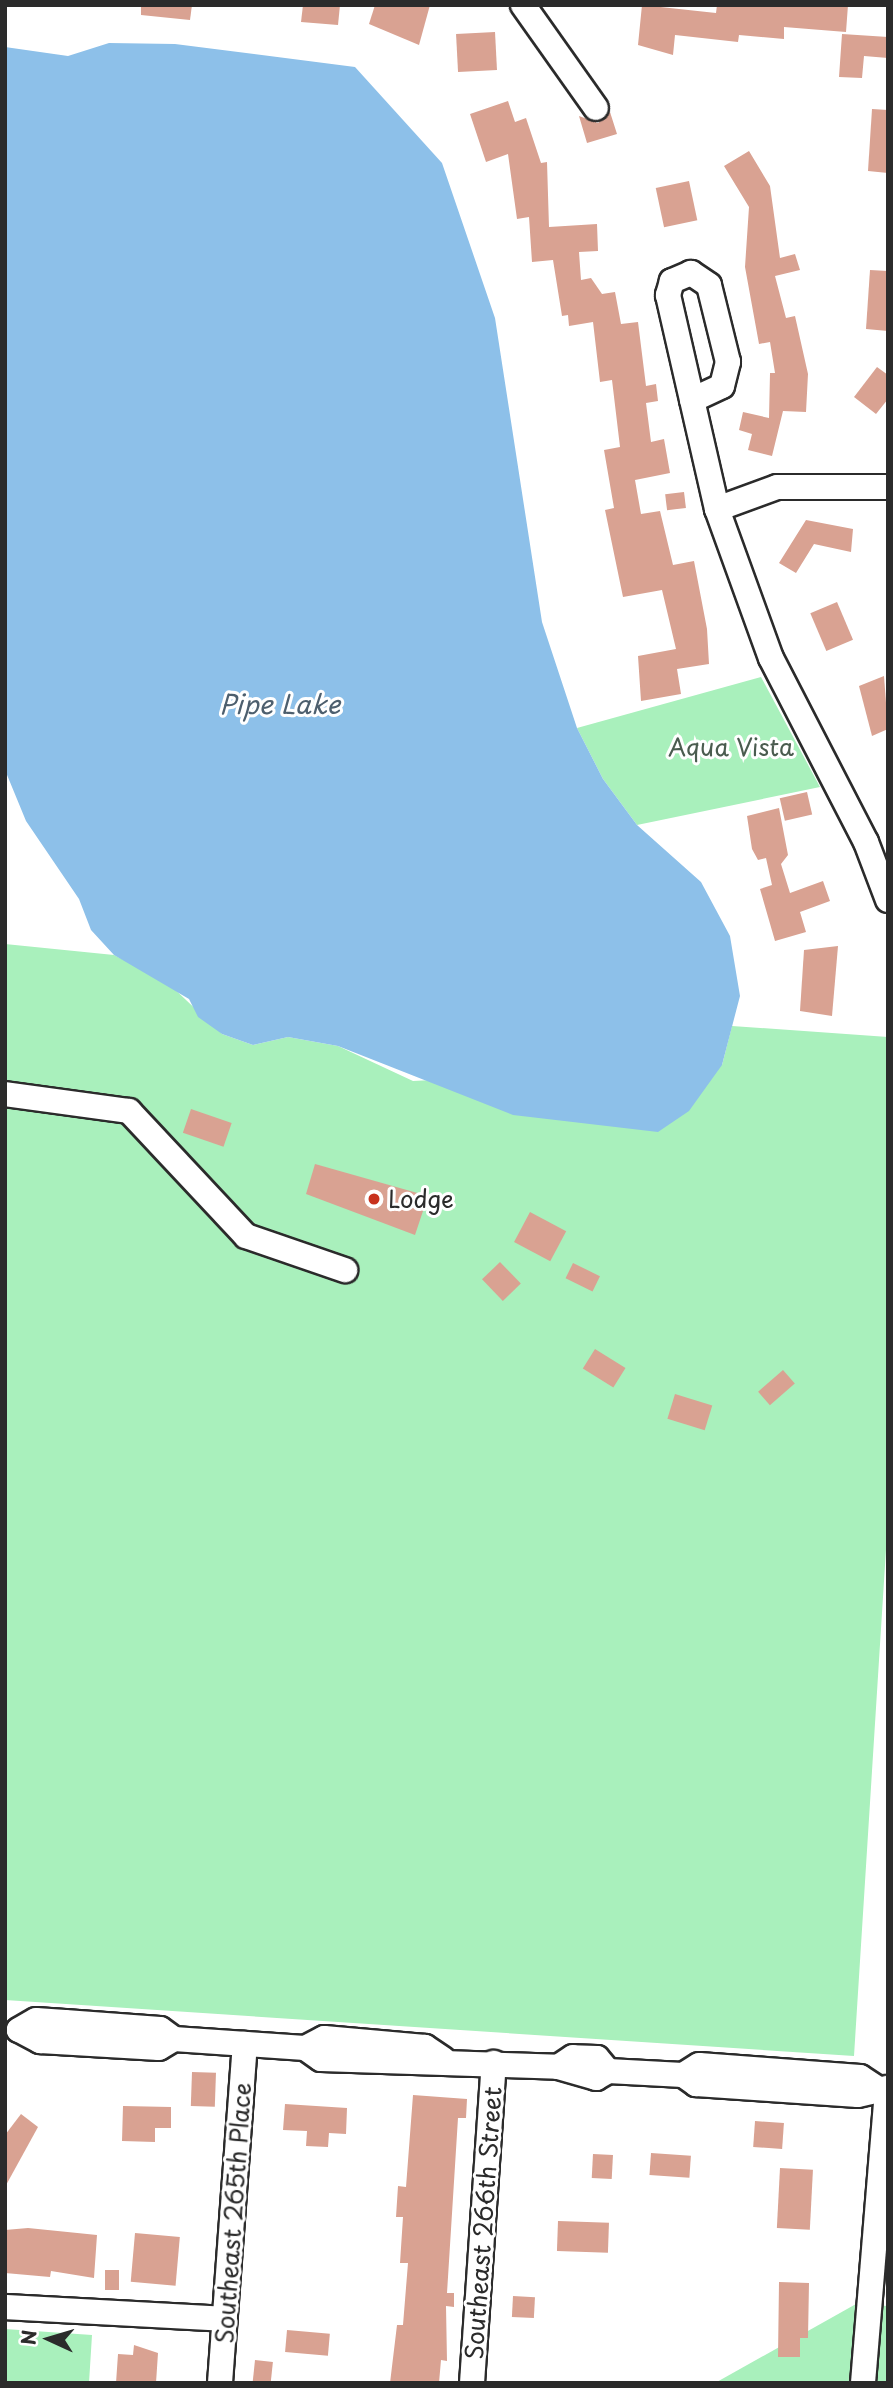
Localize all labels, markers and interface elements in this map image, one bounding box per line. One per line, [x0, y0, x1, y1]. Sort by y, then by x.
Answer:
water label: Pipe Lake [220, 688, 340, 720]
park label: Aqua Vista [668, 733, 794, 761]
place label: Lodge [388, 1185, 454, 1213]
marker: Lodge [366, 1191, 382, 1207]
street label: Southeast 265th Place [209, 2081, 257, 2345]
street label: Southeast 266th Street [459, 2085, 507, 2361]
north arrow [14, 2304, 84, 2374]
text: N [14, 2329, 43, 2346]

